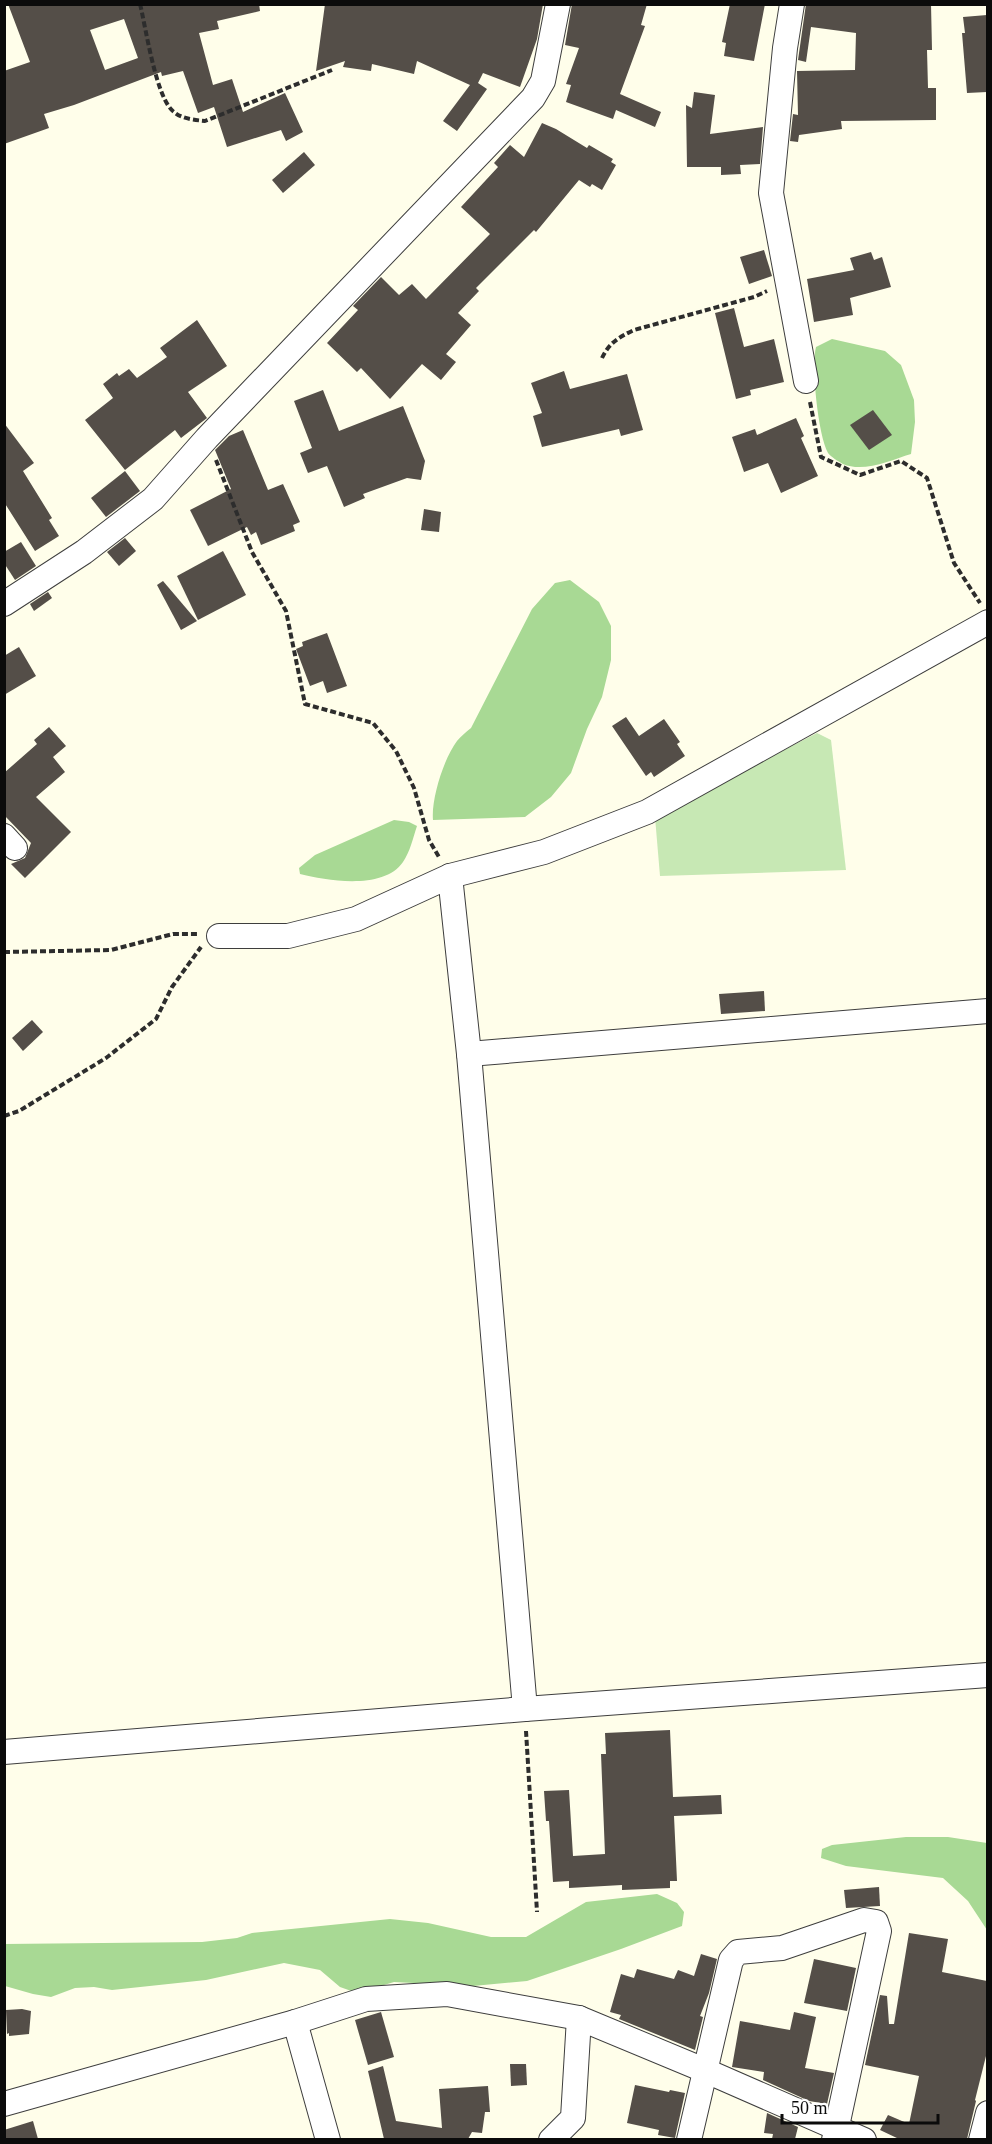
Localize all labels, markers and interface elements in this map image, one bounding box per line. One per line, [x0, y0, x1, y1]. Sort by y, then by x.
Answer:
scale bar [782, 2087, 938, 2125]
text: 50 m [791, 2098, 828, 2118]

